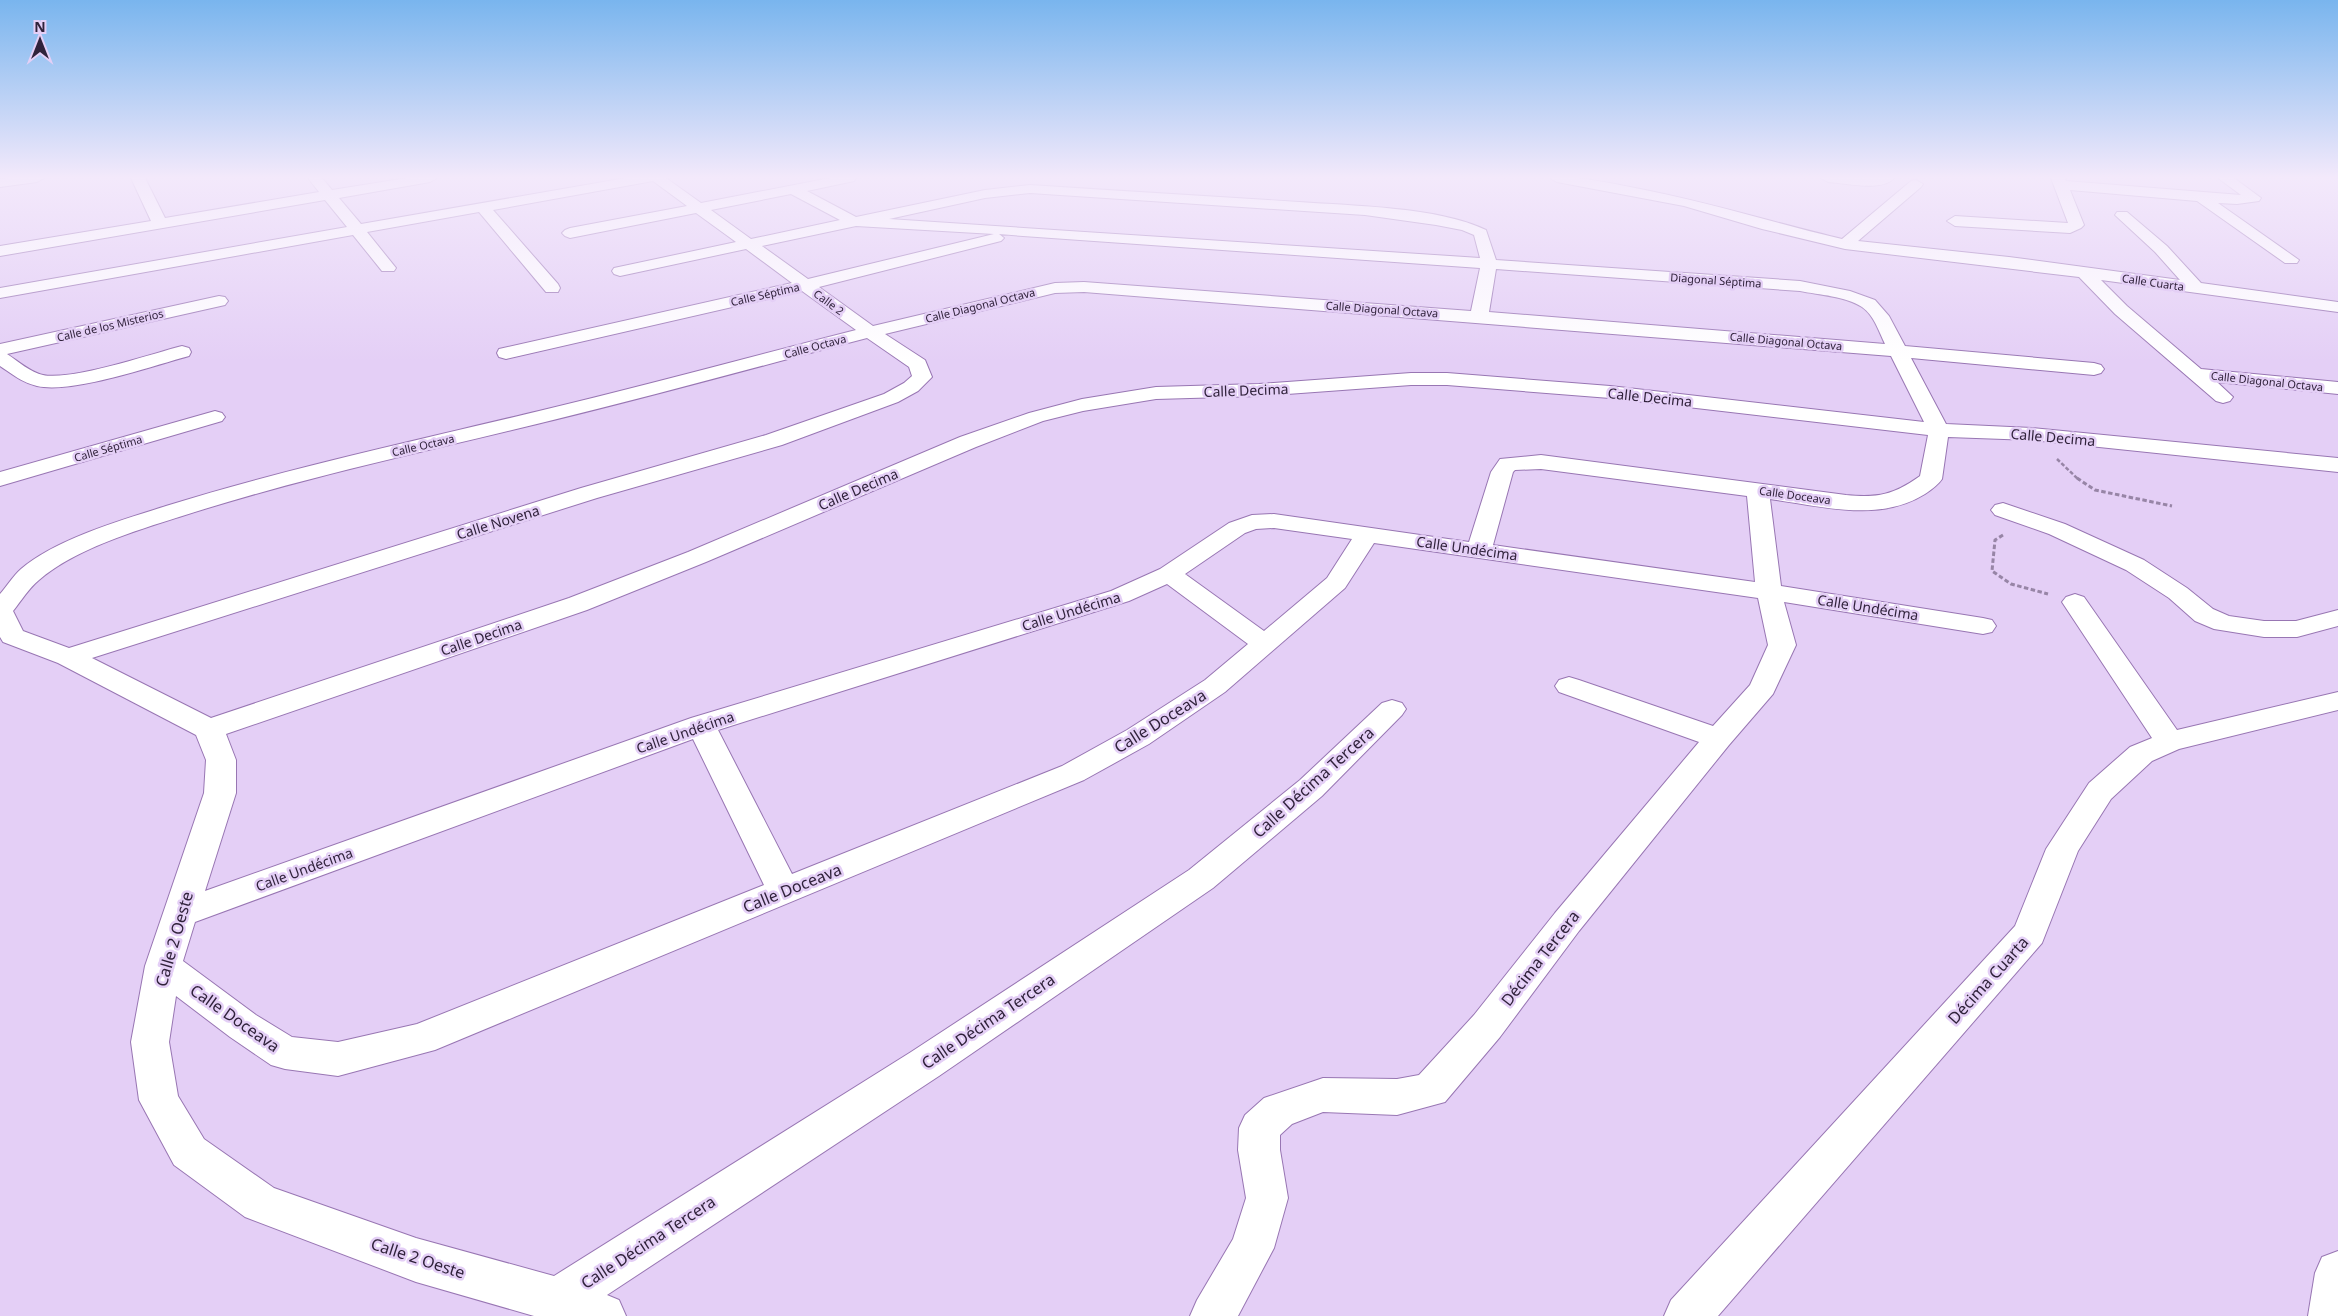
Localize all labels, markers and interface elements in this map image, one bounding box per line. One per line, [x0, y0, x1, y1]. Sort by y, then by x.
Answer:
north arrow [15, 15, 65, 65]
text: N [34, 17, 46, 36]
street label: Diagonal Séptima [1670, 269, 1762, 291]
street label: Calle Cuarta [2121, 270, 2185, 294]
street label: Calle Séptima [729, 279, 801, 309]
street label: Calle Diagonal Octava [923, 284, 1037, 326]
street label: Calle 2 [811, 286, 847, 318]
street label: Calle Diagonal Octava [1325, 298, 1439, 320]
street label: Calle de los Misterios [55, 305, 165, 345]
street label: Calle Diagonal Octava [1729, 329, 1843, 353]
street label: Calle Octava [782, 331, 848, 361]
street label: Calle Diagonal Octava [2210, 368, 2324, 394]
street label: Calle Decima [1203, 379, 1289, 401]
street label: Calle Decima [1607, 383, 1693, 411]
street label: Calle Decima [2010, 424, 2096, 450]
street label: Calle Séptima [72, 431, 144, 465]
street label: Calle Octava [390, 431, 456, 459]
street label: Calle Decima [815, 464, 901, 514]
street label: Calle Doceava [1758, 483, 1832, 507]
street label: Calle Novena [454, 500, 542, 544]
street label: Calle Undécima [1415, 531, 1519, 565]
street label: Calle Undécima [1019, 587, 1123, 635]
street label: Calle Undécima [1816, 590, 1920, 624]
street label: Calle Decima [438, 614, 524, 660]
street label: Calle Doceava [1110, 684, 1210, 758]
street label: Calle Undécima [634, 706, 736, 758]
street label: Calle Décima Tercera [1248, 722, 1378, 842]
street label: Calle Undécima [253, 843, 355, 895]
street label: Calle Doceava [739, 858, 845, 918]
street label: Calle 2 Oeste [150, 889, 198, 989]
street label: Décima Tercera [1496, 906, 1584, 1010]
street label: Décima Cuarta [1943, 931, 2033, 1029]
street label: Calle Décima Tercera [917, 968, 1059, 1074]
street label: Calle Doceava [186, 979, 284, 1057]
street label: Calle Décima Tercera [577, 1190, 719, 1294]
street label: Calle 2 Oeste [368, 1232, 468, 1284]

